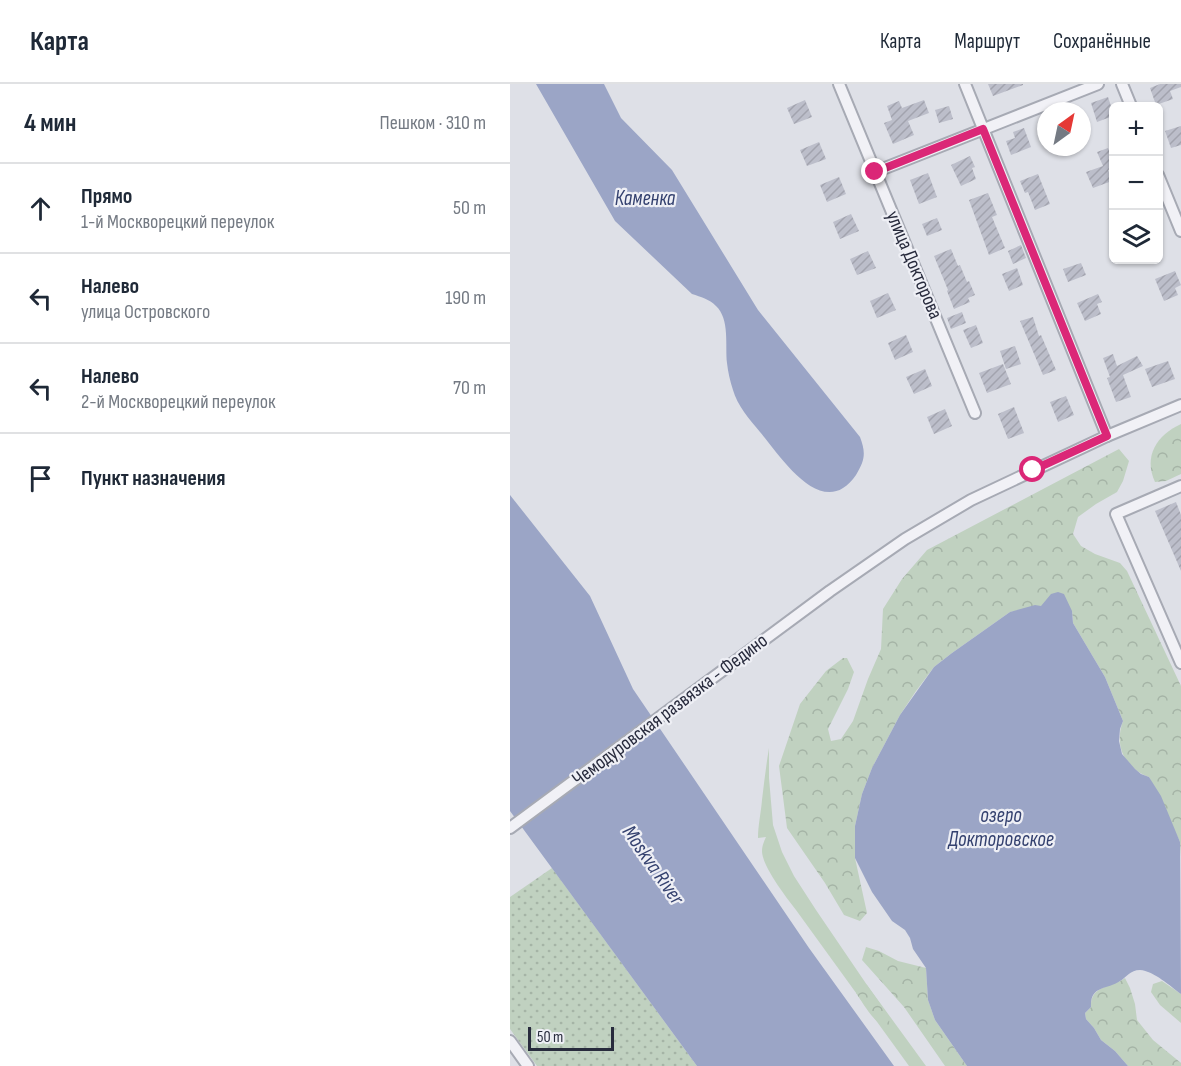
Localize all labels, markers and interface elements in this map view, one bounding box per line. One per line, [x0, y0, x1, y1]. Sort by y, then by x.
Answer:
text: Карта [30, 25, 89, 58]
text: Карта [880, 29, 921, 54]
text: Маршрут [954, 29, 1020, 54]
text: Сохранённые [1053, 29, 1151, 54]
north arrow [1037, 102, 1091, 156]
map controls [1109, 102, 1163, 264]
button: + [1109, 102, 1163, 156]
text: 4 мин [24, 108, 76, 139]
text: Пешком · 310 m [380, 111, 486, 135]
button: − [1109, 156, 1163, 210]
route end [861, 158, 887, 184]
text: Прямо [81, 183, 132, 210]
water label: Каменка [615, 186, 676, 211]
icon: ahead [24, 192, 57, 225]
text: 50 m [453, 196, 486, 220]
street label: улица Докторова [880, 207, 948, 323]
text: 1-й Москворецкий переулок [81, 210, 274, 234]
button: layers [1109, 210, 1163, 264]
text: Налево [81, 273, 139, 300]
icon: left [24, 282, 57, 315]
text: 190 m [445, 286, 486, 310]
text: улица Островского [81, 300, 210, 324]
text: Налево [81, 363, 139, 390]
icon: left [24, 372, 57, 405]
text: 70 m [453, 376, 486, 400]
text: 2-й Москворецкий переулок [81, 390, 276, 414]
route start [1019, 456, 1045, 482]
icon: arrive [24, 462, 57, 495]
text: Пункт назначения [81, 465, 225, 492]
street label: Чемодуровская развязка - Федино [568, 629, 772, 791]
water label: озеро Докторовское [947, 803, 1054, 852]
water label: Moskva River [617, 821, 690, 910]
scale bar [528, 1024, 614, 1052]
text: 50 m [537, 1028, 563, 1047]

